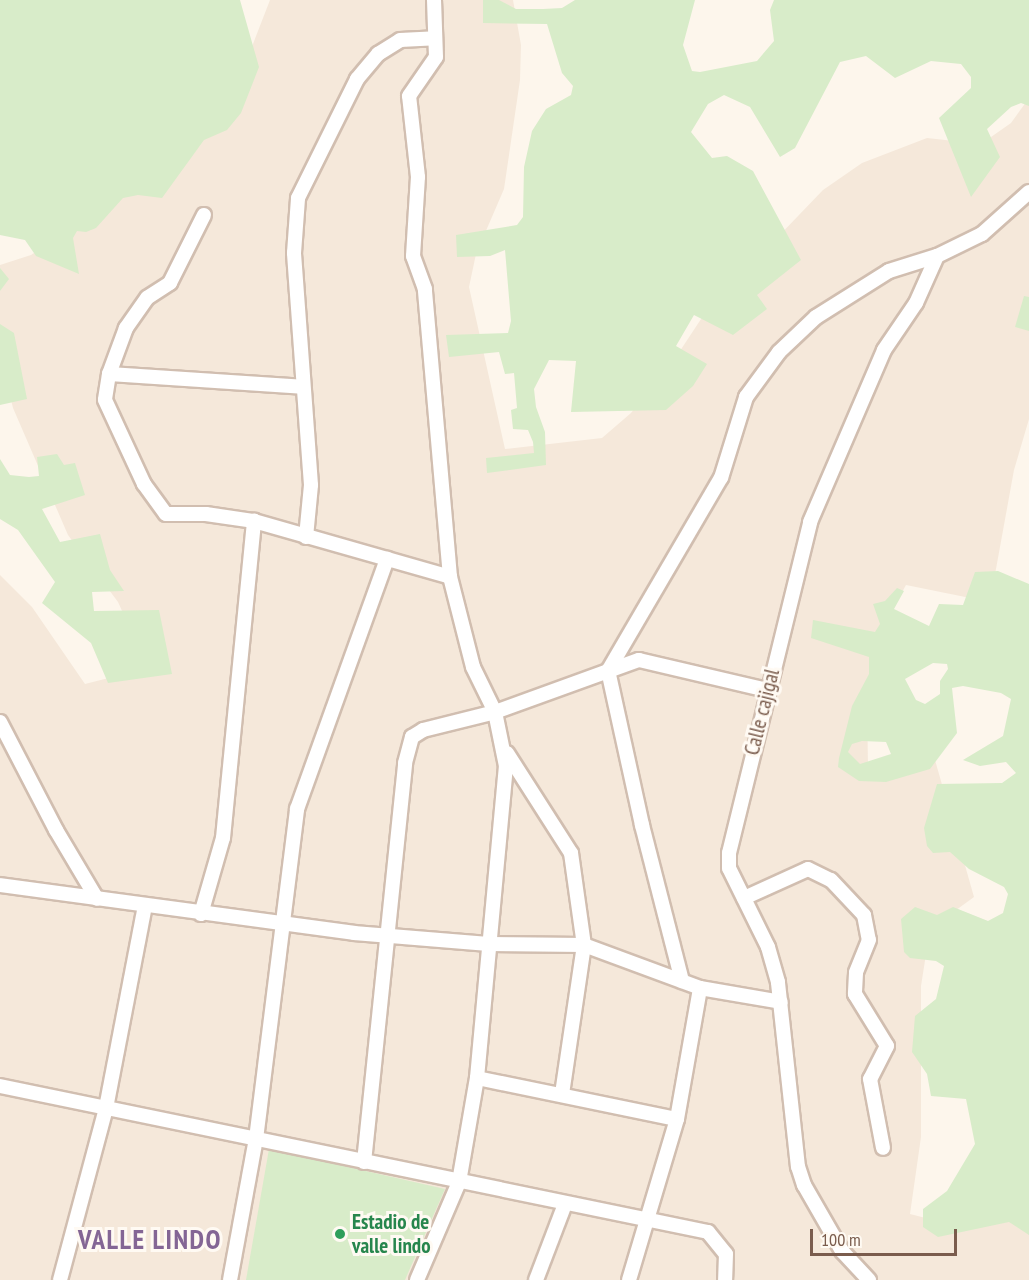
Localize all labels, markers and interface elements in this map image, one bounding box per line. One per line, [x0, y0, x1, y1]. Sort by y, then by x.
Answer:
street label: Calle cajigal [739, 666, 785, 758]
place label: Estadio de valle lindo [352, 1209, 430, 1259]
scale bar [813, 1217, 960, 1255]
district label: VALLE LINDO [78, 1224, 222, 1256]
marker: Estadio de valle lindo [333, 1227, 347, 1241]
text: 100 m [821, 1228, 861, 1251]

